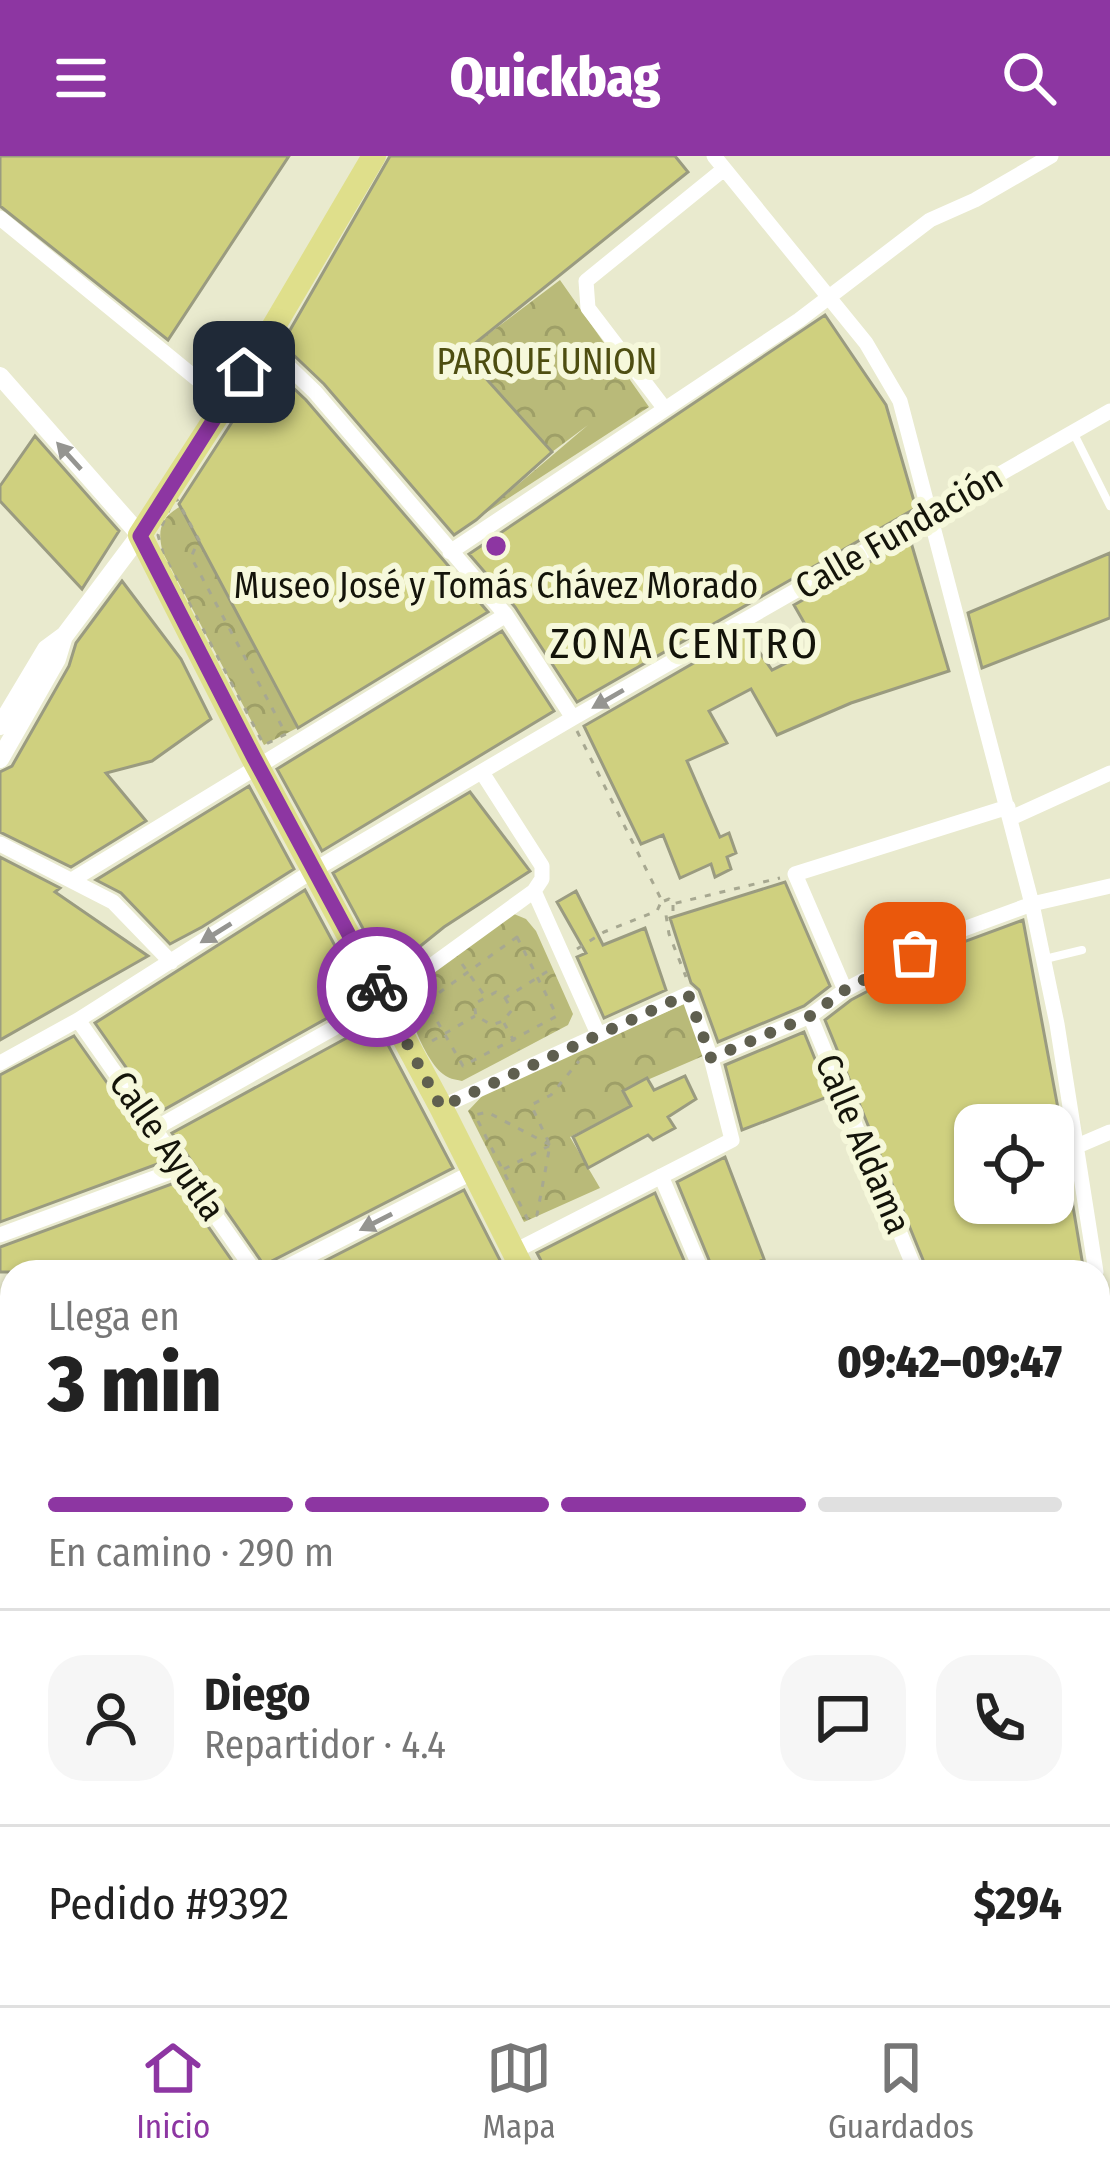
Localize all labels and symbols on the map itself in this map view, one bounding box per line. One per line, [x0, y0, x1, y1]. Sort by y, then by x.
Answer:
pin [193, 321, 295, 423]
park label: PARQUE UNION [437, 340, 657, 384]
one-way arrow [56, 442, 83, 471]
street label: Calle Fundación [788, 455, 1010, 609]
marker: Museo José y Tomás Chávez Morado [483, 533, 509, 559]
place label: Museo José y Tomás Chávez Morado [234, 564, 758, 608]
district label: ZONA CENTRO [550, 619, 820, 669]
one-way arrow [591, 687, 625, 708]
pin [864, 902, 966, 1004]
one-way arrow [199, 922, 232, 944]
courier [317, 927, 437, 1047]
street label: Calle Aldama [805, 1048, 921, 1240]
street label: Calle Ayutla [100, 1063, 234, 1229]
one-way arrow [359, 1211, 393, 1231]

